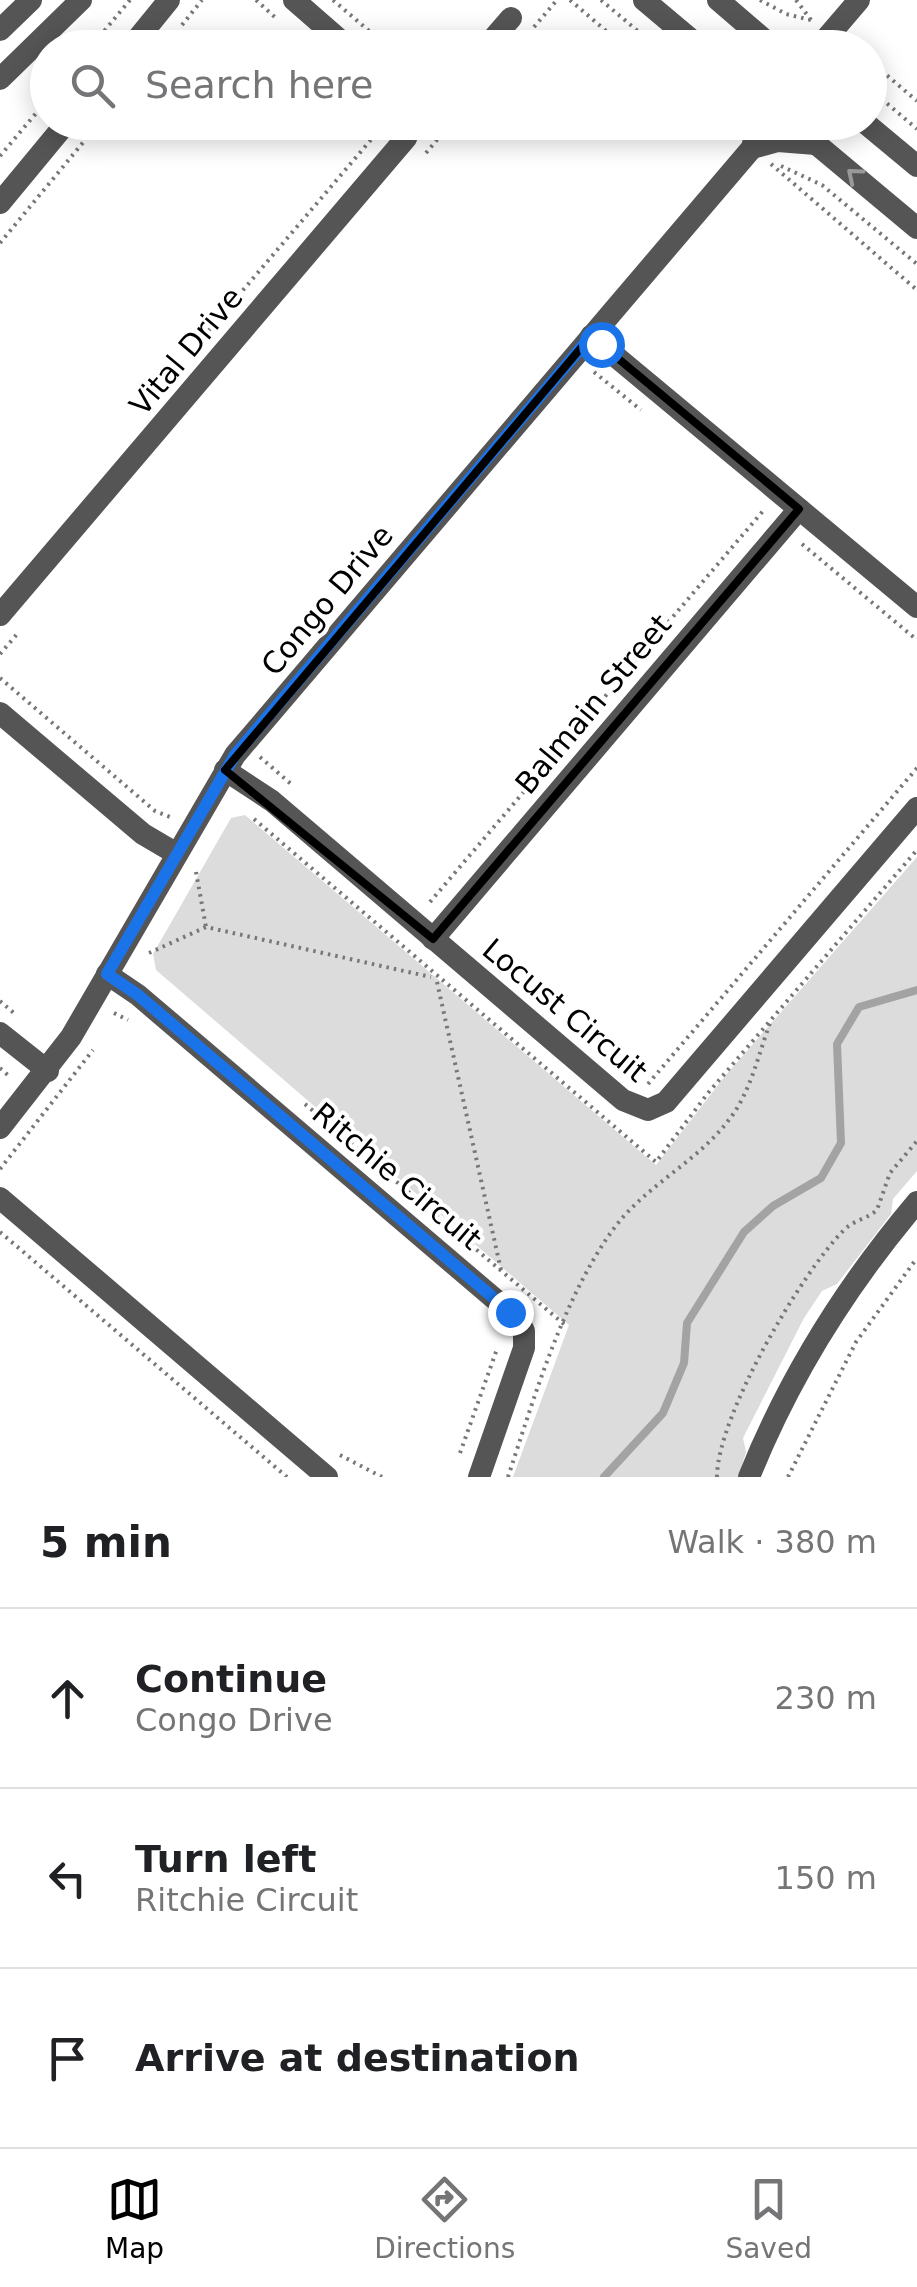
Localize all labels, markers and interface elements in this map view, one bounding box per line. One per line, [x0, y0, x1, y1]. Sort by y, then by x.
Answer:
search box [30, 30, 887, 140]
icon: search [65, 58, 120, 113]
text: Search here [145, 63, 373, 107]
one-way arrow [847, 169, 865, 187]
street label: Vital Drive [122, 280, 250, 422]
route start [579, 322, 625, 368]
street label: Congo Drive [254, 518, 400, 682]
street label: Balmain Street [508, 607, 678, 801]
street label: Locust Circuit [476, 931, 654, 1089]
street label: Ritchie Circuit [306, 1095, 489, 1257]
route end [488, 1290, 534, 1336]
text: 5 min [40, 1518, 172, 1567]
text: Walk · 380 m [667, 1523, 877, 1561]
text: Continue [135, 1657, 327, 1701]
icon: ahead [40, 1671, 95, 1726]
text: 230 m [775, 1679, 877, 1717]
text: Congo Drive [135, 1701, 333, 1739]
text: Turn left [135, 1837, 316, 1881]
icon: left [40, 1851, 95, 1906]
text: 150 m [775, 1859, 877, 1897]
text: Ritchie Circuit [135, 1881, 358, 1919]
icon: arrive [40, 2031, 95, 2086]
text: Arrive at destination [135, 2036, 580, 2080]
tab: Map [105, 2172, 164, 2265]
tab: Directions [374, 2172, 515, 2265]
tab: Saved [725, 2172, 812, 2265]

